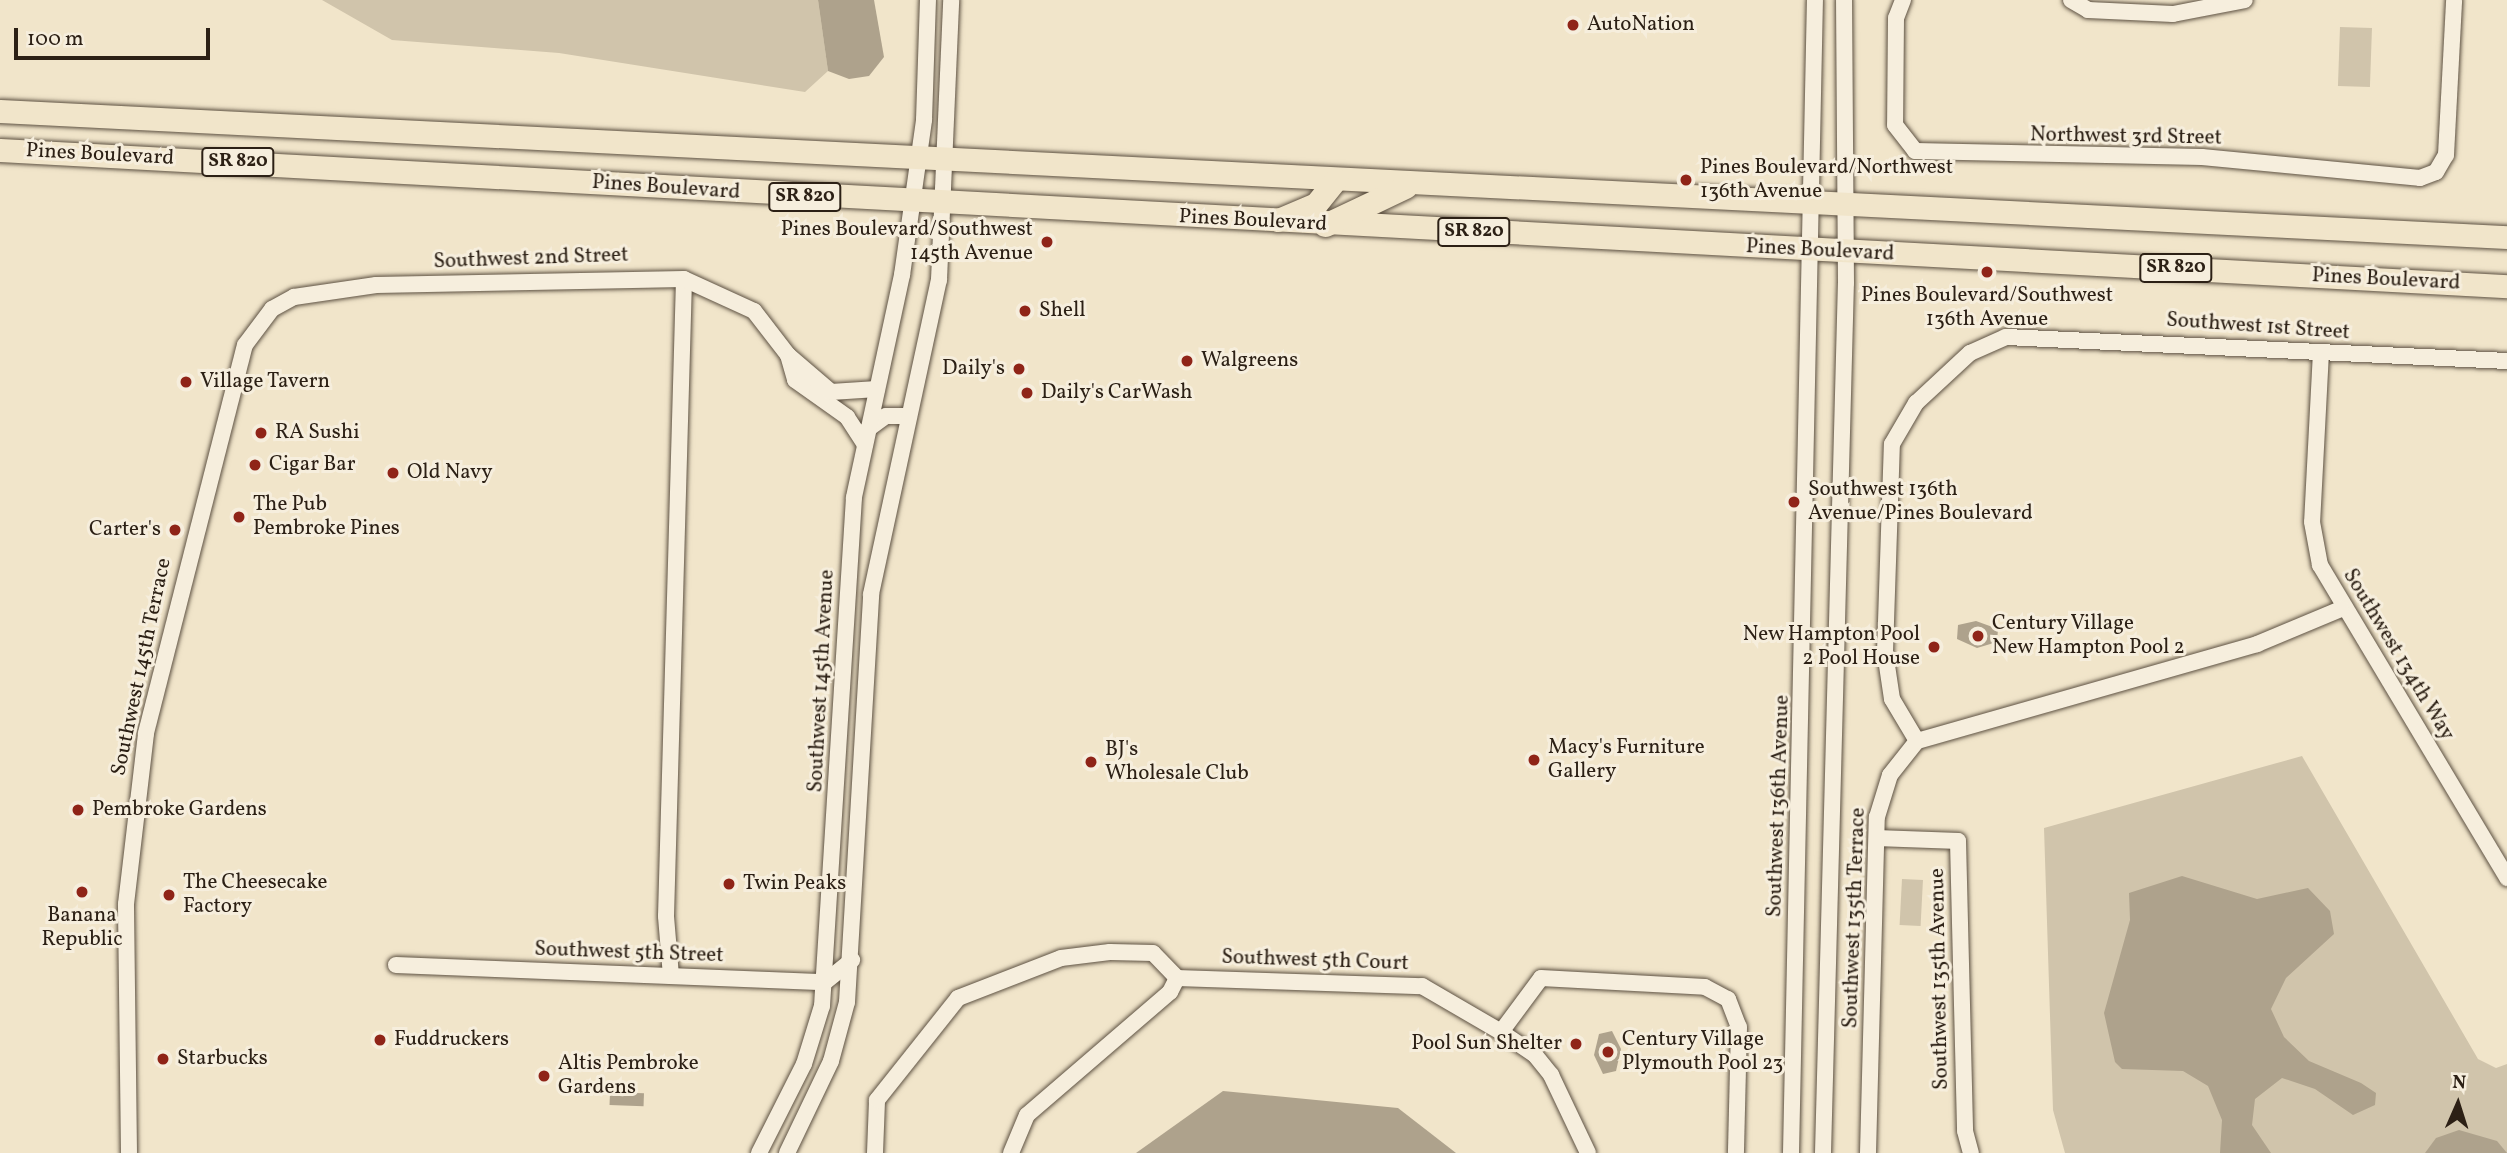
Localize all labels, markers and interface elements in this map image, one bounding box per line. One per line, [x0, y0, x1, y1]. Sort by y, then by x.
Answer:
place label: AutoNation [1587, 12, 1695, 38]
scale bar [18, 14, 214, 58]
marker: AutoNation [1565, 17, 1581, 33]
text: 100 m [27, 25, 84, 54]
street label: Northwest 3rd Street [2030, 123, 2222, 151]
street label: Pines Boulevard [25, 139, 175, 171]
road number: SR 820 [201, 146, 275, 178]
place label: Pines Boulevard/Northwest 136th Avenue [1700, 155, 1953, 205]
street label: Pines Boulevard [591, 170, 741, 206]
marker: Pines Boulevard/Northwest 136th Avenue [1678, 172, 1694, 188]
road number: SR 820 [768, 182, 842, 212]
street label: Pines Boulevard [1178, 205, 1328, 237]
road number: SR 820 [1437, 216, 1511, 248]
place label: Pines Boulevard/Southwest 145th Avenue [781, 217, 1033, 267]
marker: Pines Boulevard/Southwest 145th Avenue [1039, 234, 1055, 250]
street label: Pines Boulevard [1745, 235, 1895, 267]
street label: Southwest 2nd Street [433, 243, 629, 275]
road number: SR 820 [2139, 252, 2213, 284]
marker: Pines Boulevard/Southwest 136th Avenue [1979, 264, 1995, 280]
street label: Pines Boulevard [2311, 264, 2461, 296]
place label: Pines Boulevard/Southwest 136th Avenue [1861, 283, 2113, 333]
place label: Shell [1039, 298, 1086, 324]
marker: Shell [1017, 303, 1033, 319]
street label: Southwest 1st Street [2165, 308, 2351, 346]
place label: Walgreens [1201, 348, 1298, 374]
marker: Walgreens [1179, 353, 1195, 369]
place label: Daily's [942, 356, 1005, 382]
marker: Daily's [1011, 361, 1027, 377]
place label: Village Tavern [200, 369, 331, 395]
marker: Village Tavern [178, 374, 194, 390]
place label: Daily's CarWash [1041, 380, 1193, 406]
marker: Daily's CarWash [1019, 385, 1035, 401]
place label: RA Sushi [275, 420, 360, 446]
marker: RA Sushi [253, 425, 269, 441]
place label: Cigar Bar [269, 452, 356, 478]
marker: Cigar Bar [247, 457, 263, 473]
place label: Old Navy [407, 460, 493, 486]
marker: Old Navy [385, 465, 401, 481]
place label: Southwest 136th Avenue/Pines Boulevard [1808, 477, 2033, 527]
place label: The Pub Pembroke Pines [253, 492, 400, 542]
marker: Southwest 136th Avenue/Pines Boulevard [1786, 494, 1802, 510]
marker: The Pub Pembroke Pines [231, 509, 247, 525]
place label: Carter's [89, 517, 161, 543]
marker: Carter's [167, 522, 183, 538]
street label: Southwest 145th Terrace [107, 556, 177, 778]
street label: Southwest 134th Way [2337, 564, 2459, 746]
street label: Southwest 145th Avenue [804, 569, 840, 793]
place label: Century Village New Hampton Pool 2 [1992, 611, 2185, 661]
place label: New Hampton Pool 2 Pool House [1742, 622, 1920, 672]
marker: Century Village New Hampton Pool 2 [1970, 628, 1986, 644]
marker: New Hampton Pool 2 Pool House [1926, 639, 1942, 655]
street label: Southwest 136th Avenue [1763, 694, 1795, 918]
place label: Macy's Furniture Gallery [1548, 735, 1705, 785]
place label: BJ's Wholesale Club [1105, 737, 1249, 787]
marker: Macy's Furniture Gallery [1526, 752, 1542, 768]
marker: BJ's Wholesale Club [1083, 754, 1099, 770]
place label: Pembroke Gardens [92, 797, 267, 823]
marker: Pembroke Gardens [70, 802, 86, 818]
street label: Southwest 135th Terrace [1839, 807, 1871, 1029]
street label: Southwest 135th Avenue [1925, 868, 1955, 1090]
place label: The Cheesecake Factory [183, 870, 328, 920]
place label: Twin Peaks [743, 871, 846, 897]
marker: Twin Peaks [721, 876, 737, 892]
marker: Banana Republic [74, 884, 90, 900]
marker: The Cheesecake Factory [161, 887, 177, 903]
place label: Banana Republic [41, 903, 123, 953]
street label: Southwest 5th Street [534, 937, 724, 969]
street label: Southwest 5th Court [1221, 945, 1409, 977]
place label: Fuddruckers [394, 1027, 509, 1053]
place label: Century Village Plymouth Pool 23 [1622, 1027, 1783, 1077]
place label: Pool Sun Shelter [1411, 1031, 1562, 1057]
marker: Fuddruckers [372, 1032, 388, 1048]
marker: Pool Sun Shelter [1568, 1036, 1584, 1052]
marker: Century Village Plymouth Pool 23 [1600, 1044, 1616, 1060]
place label: Starbucks [177, 1046, 268, 1072]
marker: Starbucks [155, 1051, 171, 1067]
place label: Altis Pembroke Gardens [558, 1051, 699, 1101]
marker: Altis Pembroke Gardens [536, 1068, 552, 1084]
north arrow [2423, 1069, 2493, 1139]
text: N [2452, 1070, 2467, 1096]

